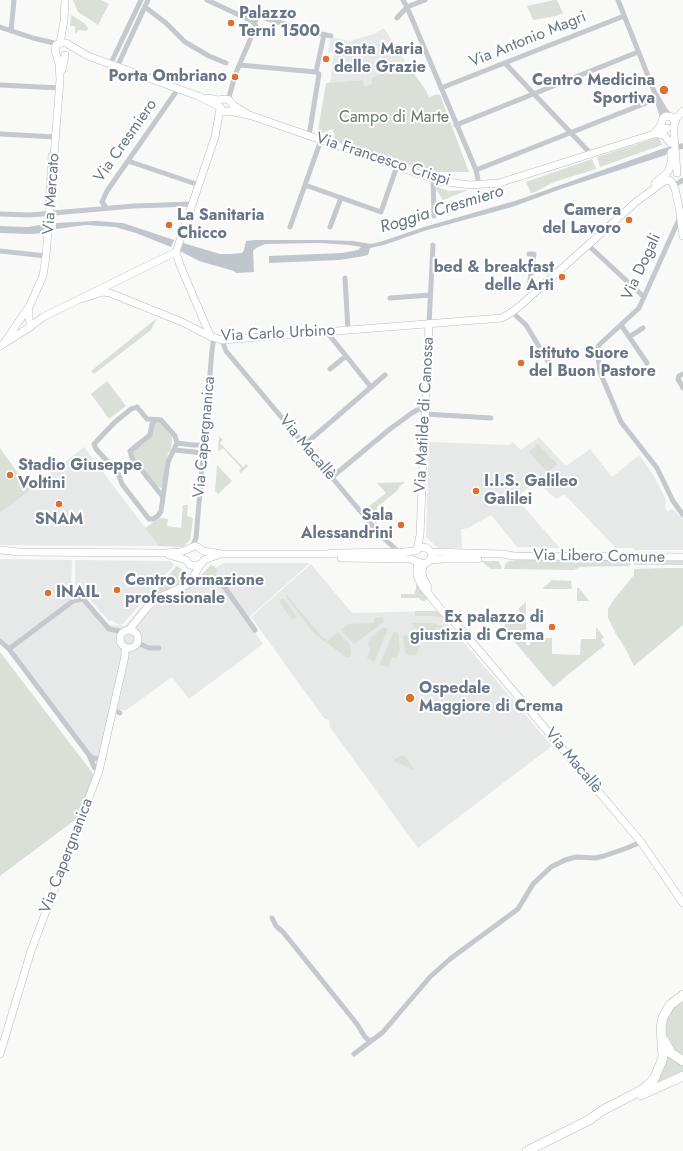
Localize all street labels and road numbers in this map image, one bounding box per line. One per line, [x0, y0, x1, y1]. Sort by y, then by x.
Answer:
street label: Via Antonio Magri [467, 8, 589, 72]
street label: Via Cresmiero [90, 96, 162, 186]
street label: Via Francesco Crispi [313, 129, 453, 191]
street label: Via Mercato [40, 153, 64, 235]
street label: Via Dogali [618, 231, 666, 303]
street label: Via Carlo Urbino [220, 321, 336, 347]
street label: Via Matilde di Canossa [411, 337, 439, 493]
street label: Via Capergnanica [190, 376, 220, 498]
street label: Via Macallè [274, 412, 340, 484]
street label: Via Libero Comune [533, 546, 665, 568]
street label: Via Macallè [540, 725, 606, 797]
street label: Via Capergnanica [36, 796, 98, 916]

